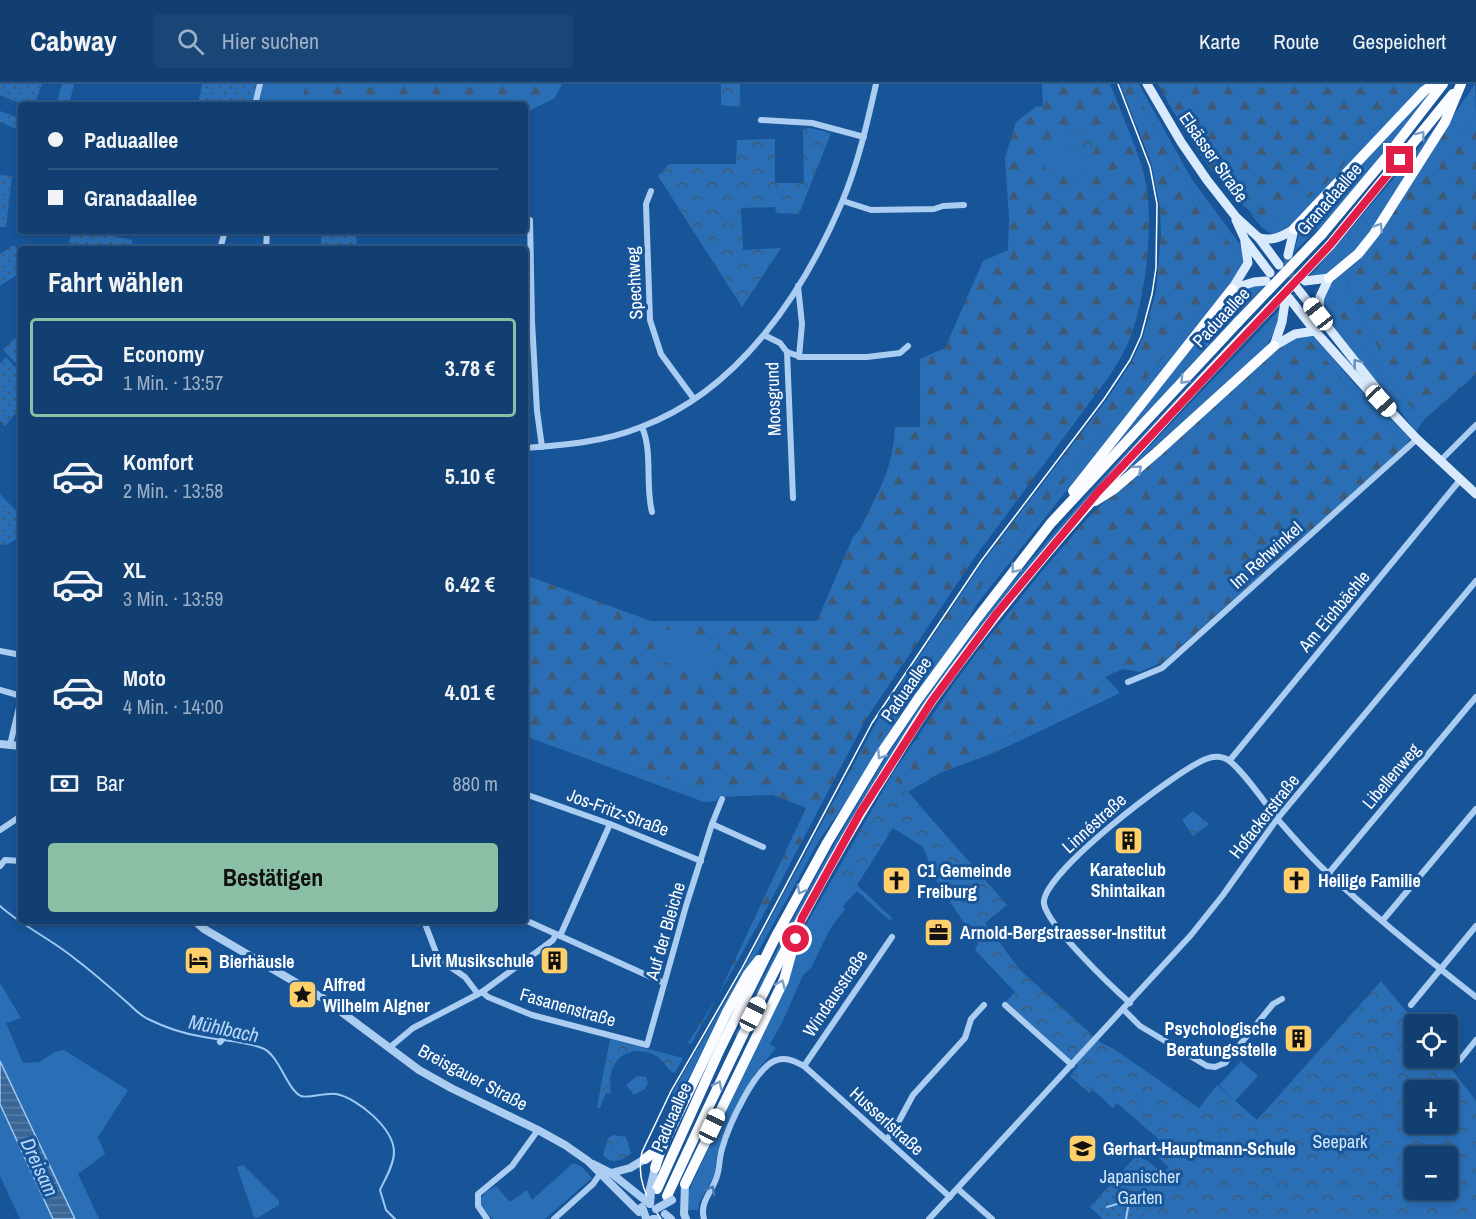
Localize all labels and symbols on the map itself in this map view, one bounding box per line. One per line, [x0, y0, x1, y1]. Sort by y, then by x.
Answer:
street label: Elsässer Straße [1174, 107, 1254, 207]
one-way arrow [1413, 130, 1424, 141]
route end [1386, 146, 1413, 173]
street label: Granadaallee [1290, 157, 1368, 241]
one-way arrow [1371, 223, 1383, 233]
street label: Spechtweg [620, 245, 648, 320]
street label: Paduaallee [1187, 281, 1255, 353]
car [1300, 294, 1336, 334]
one-way arrow [1353, 359, 1364, 370]
street label: Moosgrund [759, 362, 787, 436]
one-way arrow [1180, 374, 1191, 384]
car [1362, 382, 1400, 420]
one-way arrow [1131, 465, 1142, 476]
street label: Im Rehwinkel [1224, 516, 1308, 594]
one-way arrow [1011, 563, 1022, 574]
street label: Am Eichbächle [1292, 565, 1375, 658]
street label: Paduaallee [875, 652, 937, 726]
street label: Libellenweg [1356, 737, 1426, 814]
one-way arrow [876, 749, 888, 759]
street label: Hofackerstraße [1223, 769, 1305, 863]
street label: Jos-Fritz-Straße [564, 782, 672, 842]
street label: Linnéstraße [1056, 787, 1132, 859]
building icon: Karateclub Shintaikan [1112, 824, 1144, 856]
place label: Karateclub Shintaikan [1090, 857, 1166, 903]
place label: C1 Gemeinde Freiburg [917, 858, 1011, 904]
church icon: C1 Gemeinde Freiburg [880, 864, 912, 896]
church icon: Heilige Familie [1281, 864, 1313, 896]
place label: Heilige Familie [1318, 868, 1421, 893]
street label: Auf der Bleiche [639, 879, 691, 984]
one-way arrow [797, 884, 808, 894]
office icon: Arnold-Bergstraesser-Institut [923, 916, 955, 948]
place label: Arnold-Bergstraesser-Institut [960, 920, 1166, 945]
route start [782, 925, 809, 952]
building icon: Livit Musikschule [539, 944, 571, 976]
hotel icon: Bierhäusle [182, 945, 214, 977]
street label: Windausstraße [797, 945, 873, 1041]
place label: Livit Musikschule [411, 948, 534, 973]
place label: Bierhäusle [219, 949, 294, 974]
place label: Alfred Wilhelm Algner [323, 972, 430, 1018]
place icon: Alfred Wilhelm Algner [286, 978, 318, 1010]
one-way arrow [774, 979, 786, 990]
street label: Fasanenstraße [517, 981, 619, 1033]
car [737, 994, 769, 1034]
water label: Mühlbach [186, 1007, 262, 1049]
place label: Psychologische Beratungsstelle [1165, 1016, 1277, 1062]
building icon: Psychologische Beratungsstelle [1282, 1022, 1314, 1054]
street label: Breisgauer Straße [414, 1038, 532, 1116]
street label: Paduaallee [645, 1078, 697, 1156]
one-way arrow [711, 1081, 723, 1092]
street label: Husserlstraße [845, 1081, 929, 1161]
car [696, 1106, 728, 1146]
park label: Seepark [1313, 1129, 1368, 1154]
school or university icon: Gerhart-Hauptmann-Schule [1066, 1132, 1098, 1164]
water label: Dreisam [15, 1133, 65, 1201]
place label: Gerhart-Hauptmann-Schule [1103, 1136, 1296, 1161]
park label: Japanischer Garten [1100, 1164, 1180, 1210]
one-way arrow [704, 1186, 715, 1196]

